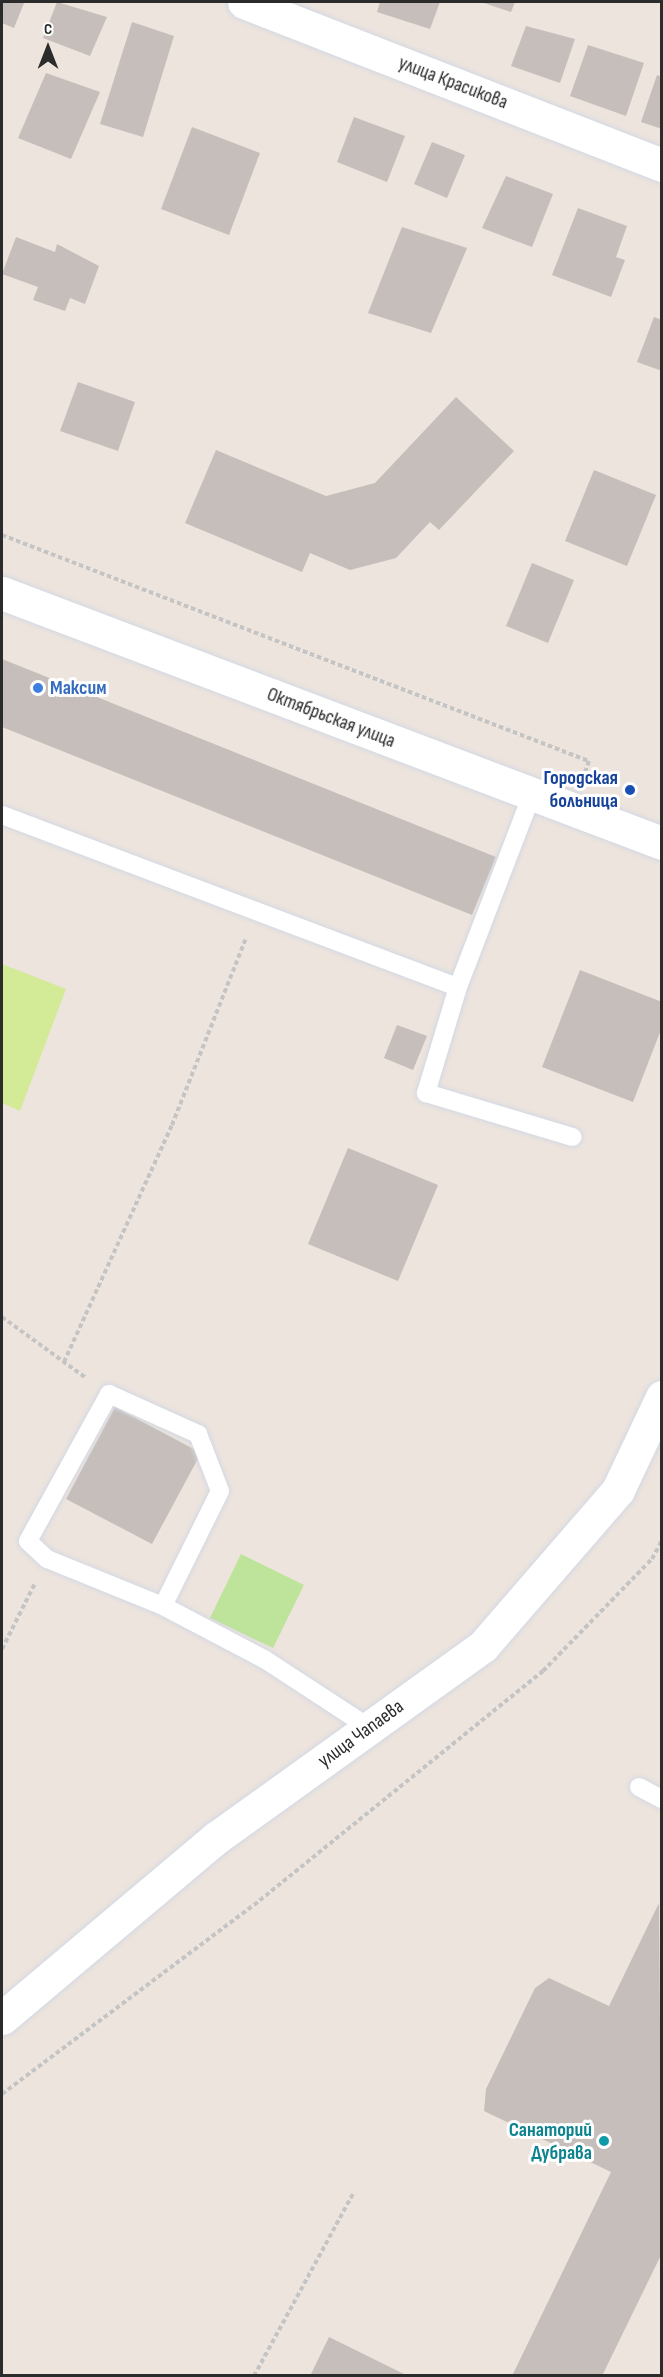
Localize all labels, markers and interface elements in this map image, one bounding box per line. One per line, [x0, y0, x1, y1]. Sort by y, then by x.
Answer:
north arrow [18, 18, 78, 78]
text: С [44, 20, 52, 39]
street label: улица Красикова [395, 51, 511, 115]
place label: Максим [50, 676, 106, 700]
marker: Максим [31, 681, 45, 695]
street label: Октябрьская улица [263, 683, 399, 753]
place label: Городская больница [544, 766, 618, 813]
marker: Городская больница [623, 783, 637, 797]
street label: улица Чапаева [314, 1695, 408, 1773]
place label: Санаторий Дубрава [509, 2118, 592, 2165]
marker: Санаторий Дубрава [597, 2134, 611, 2148]

